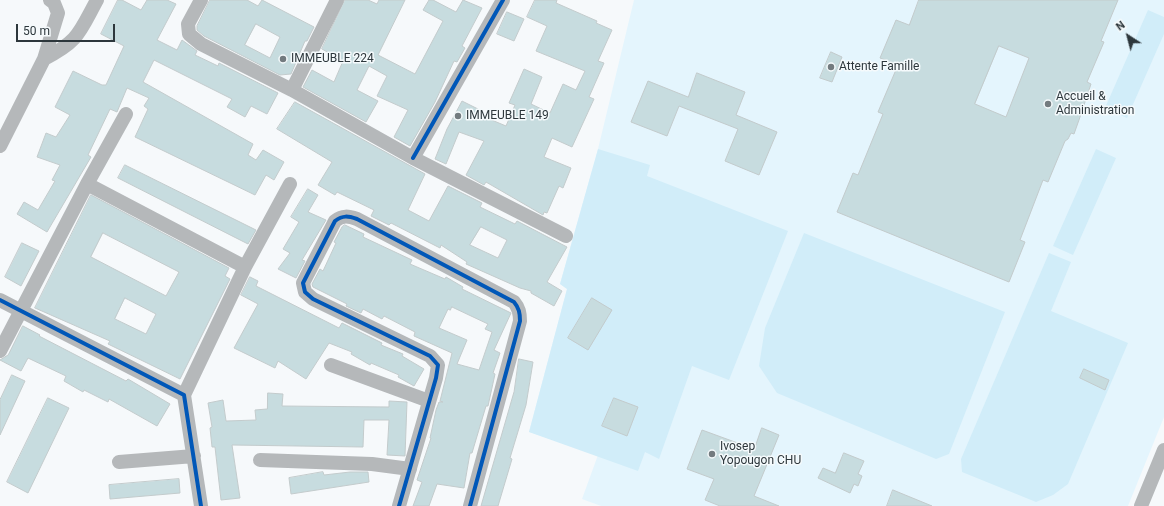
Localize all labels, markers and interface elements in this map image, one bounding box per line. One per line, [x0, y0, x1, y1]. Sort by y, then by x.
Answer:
scale bar [18, 16, 117, 42]
north arrow [1108, 16, 1148, 56]
text: N [1114, 18, 1128, 33]
text: 50 m [23, 24, 50, 38]
place label: IMMEUBLE 224 [291, 52, 374, 66]
marker: IMMEUBLE 224 [278, 54, 288, 64]
place label: Attente Famille [839, 60, 919, 74]
marker: Attente Famille [826, 62, 836, 72]
place label: Accueil & Administration [1056, 90, 1134, 118]
marker: Accueil & Administration [1043, 99, 1053, 109]
place label: IMMEUBLE 149 [466, 109, 549, 123]
marker: IMMEUBLE 149 [453, 111, 463, 121]
place label: Ivosep Yopougon CHU [720, 440, 801, 468]
marker: Ivosep Yopougon CHU [707, 449, 717, 459]

